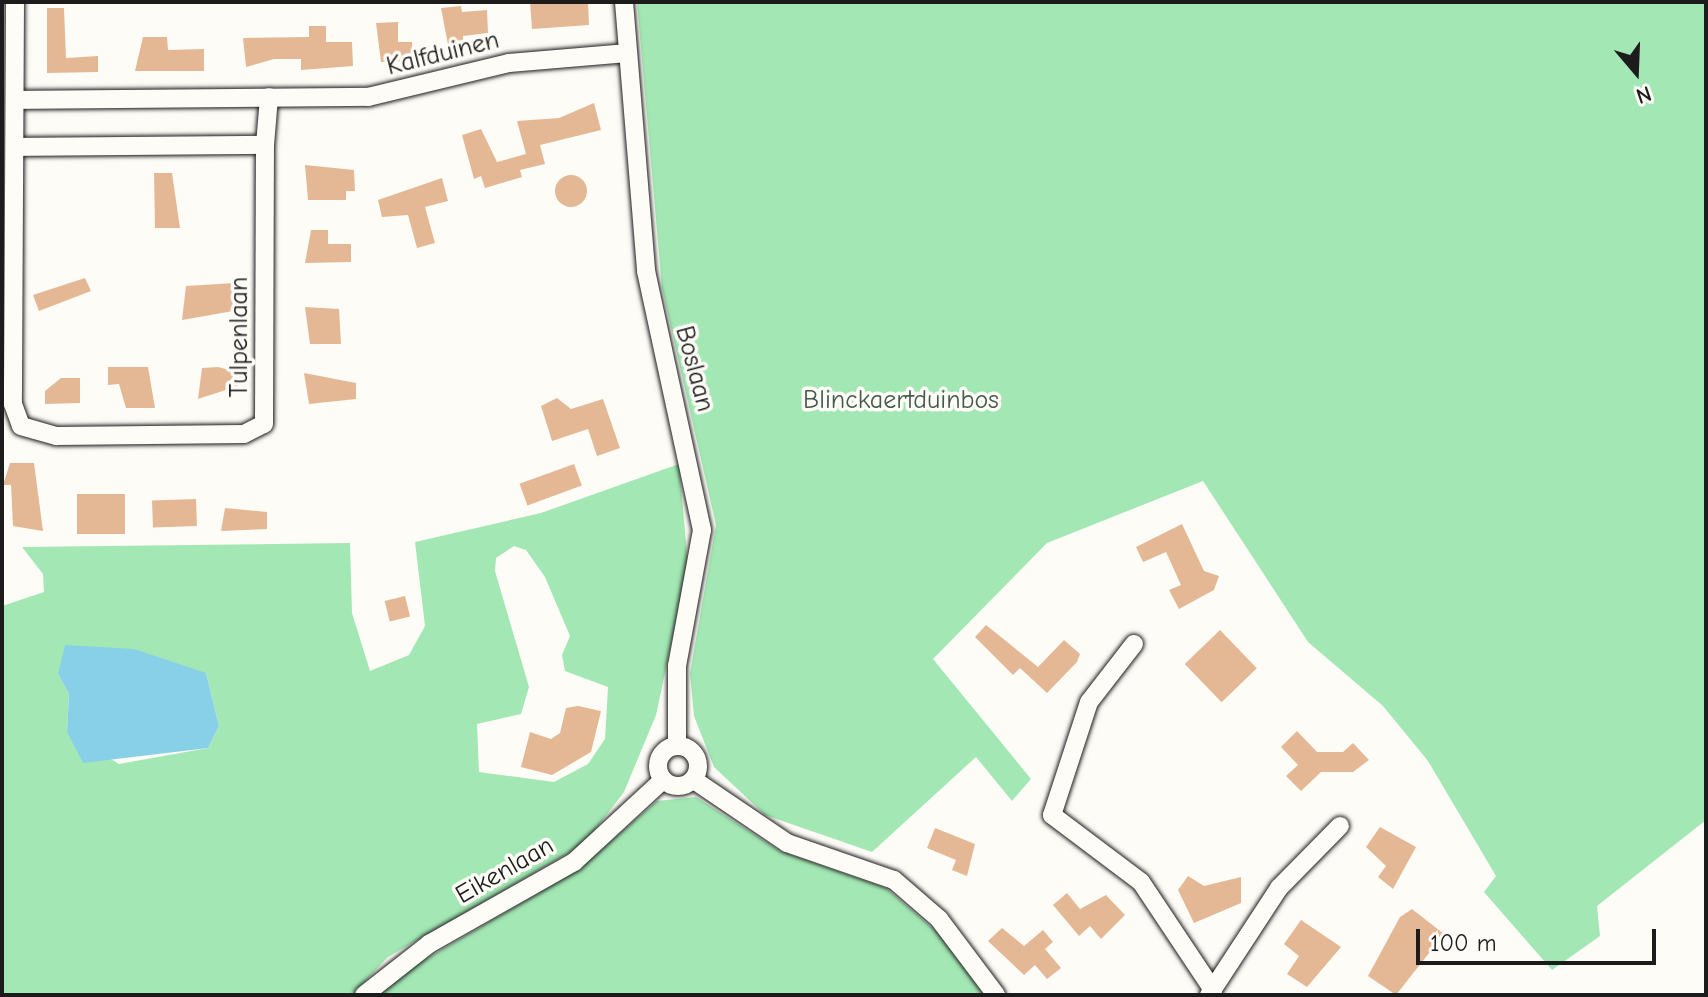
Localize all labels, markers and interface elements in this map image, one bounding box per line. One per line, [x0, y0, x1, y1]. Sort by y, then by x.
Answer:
street label: Kalfduinen [383, 25, 503, 83]
north arrow [1596, 32, 1676, 112]
text: N [1633, 80, 1655, 109]
street label: Tulpenlaan [224, 277, 256, 397]
street label: Boslaan [668, 323, 720, 415]
park label: Blinckaertduinbos [803, 385, 999, 417]
street label: Eikenlaan [450, 831, 560, 911]
scale bar [1420, 913, 1660, 963]
text: 100 m [1430, 929, 1497, 957]

